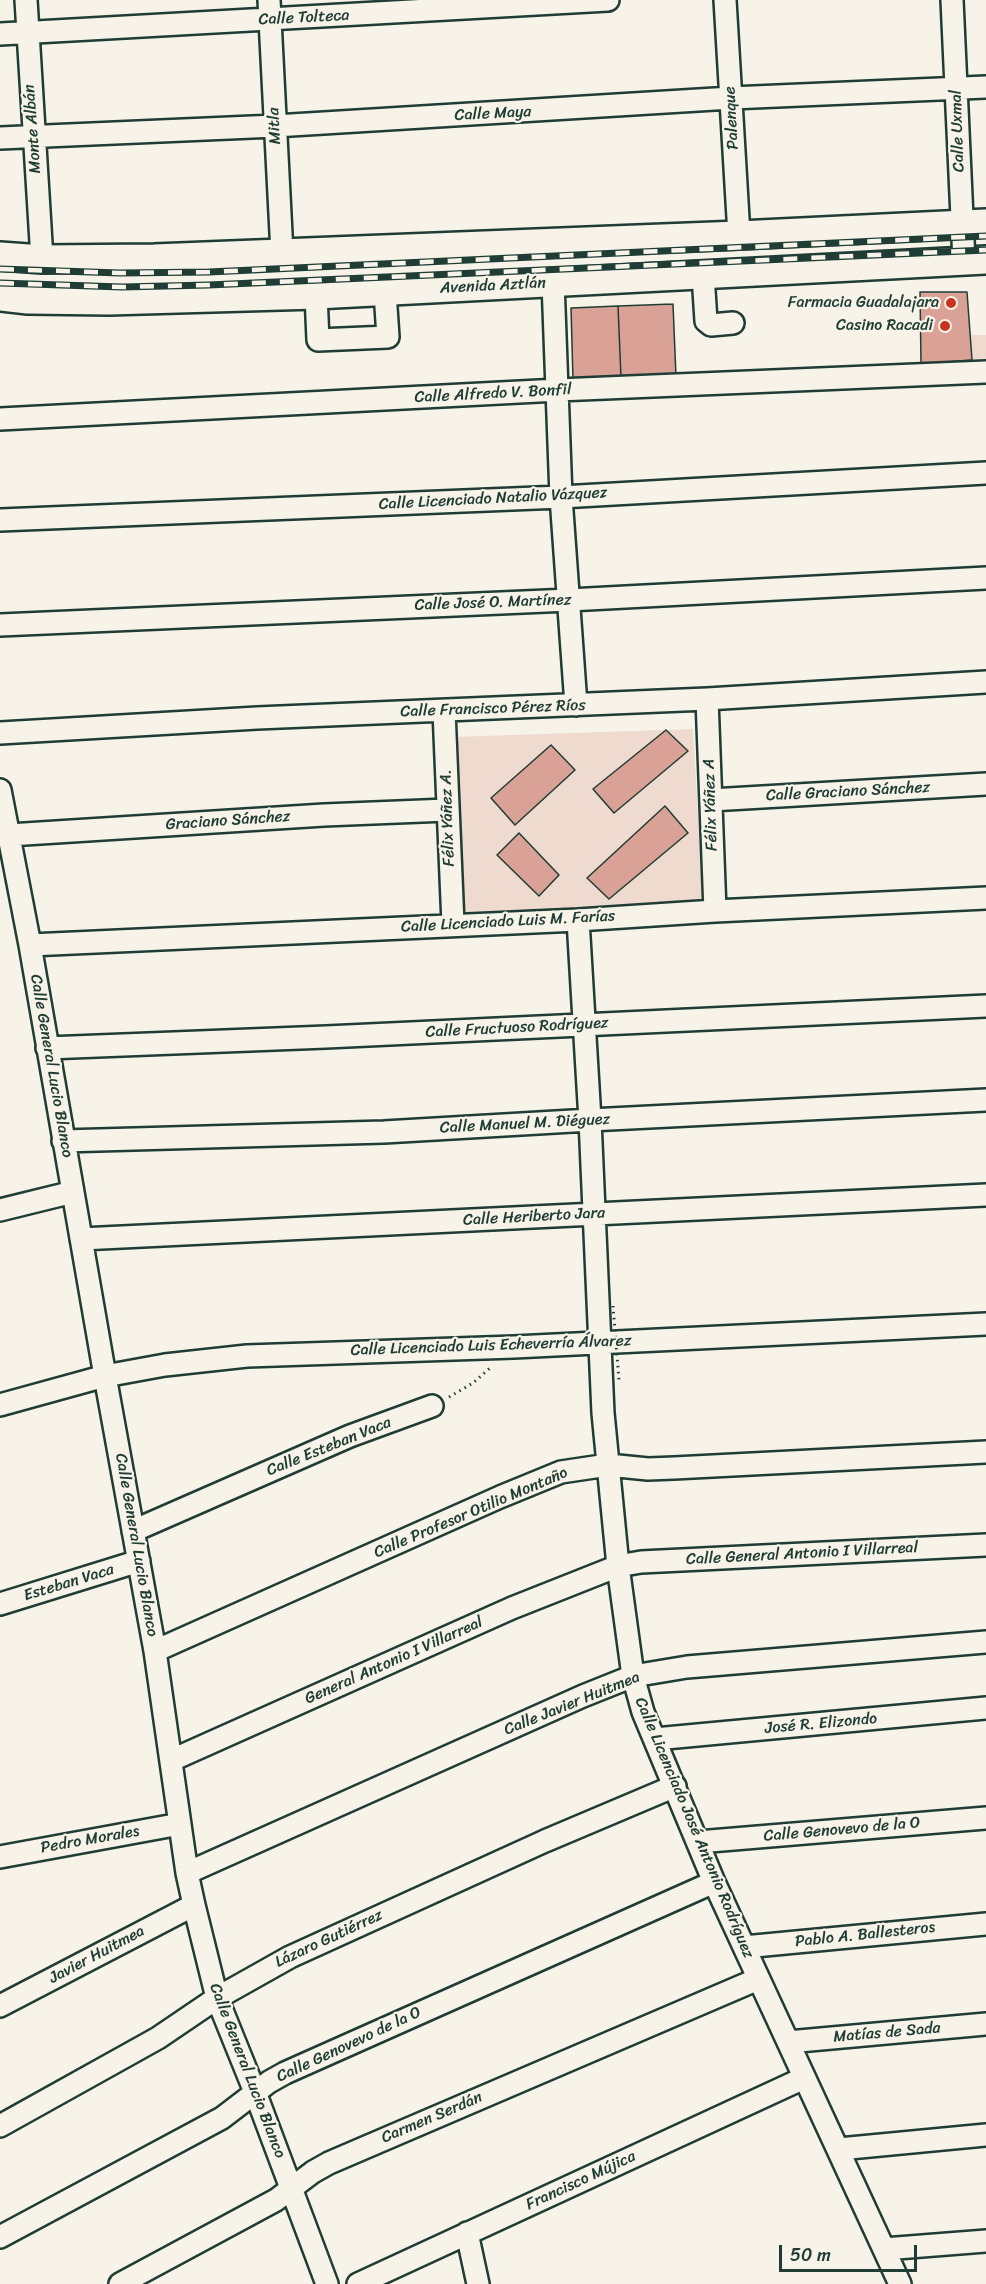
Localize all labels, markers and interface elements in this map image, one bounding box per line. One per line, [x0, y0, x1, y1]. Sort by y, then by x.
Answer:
street label: Calle Tolteca [258, 6, 350, 30]
street label: Monte Albán [20, 84, 46, 174]
street label: Palenque [721, 86, 743, 150]
street label: Calle Uxmal [947, 90, 969, 172]
street label: Calle Maya [454, 102, 532, 126]
street label: Mitla [264, 107, 286, 145]
street label: Avenida Aztlán [440, 274, 546, 298]
place label: Farmacia Guadalajara [788, 293, 939, 313]
marker: Farmacia Guadalajara [944, 296, 958, 310]
place label: Casino Racadi [836, 316, 933, 336]
marker: Casino Racadi [938, 319, 952, 333]
street label: Calle Alfredo V. Bonfil [414, 380, 572, 408]
street label: Calle Licenciado Natalio Vázquez [378, 483, 608, 515]
street label: Calle José O. Martínez [414, 591, 572, 615]
street label: Calle Francisco Pérez Ríos [400, 696, 586, 722]
street label: Félix Yáñez A [700, 758, 722, 852]
street label: Félix Yáñez A. [437, 769, 459, 867]
street label: Calle Graciano Sánchez [765, 778, 931, 806]
street label: Graciano Sánchez [165, 807, 291, 835]
street label: Calle Licenciado Luis M. Farías [400, 907, 616, 937]
street label: Calle General Lucio Blanco [25, 973, 77, 1159]
street label: Calle Fructuoso Rodríguez [425, 1014, 609, 1042]
street label: Calle Manuel M. Diéguez [439, 1110, 611, 1138]
street label: Calle Heriberto Jara [462, 1204, 606, 1230]
street label: Calle Licenciado Luis Echeverría Álvarez [350, 1332, 632, 1360]
street label: Calle Esteban Vaca [264, 1413, 394, 1481]
street label: Calle General Lucio Blanco [110, 1452, 162, 1638]
street label: Calle Profesor Otilio Montaño [371, 1463, 571, 1563]
street label: Calle General Antonio I Villarreal [686, 1538, 918, 1570]
street label: Esteban Vaca [22, 1560, 116, 1606]
street label: General Antonio I Villarreal [302, 1613, 486, 1709]
street label: Calle Javier Huitmea [501, 1668, 643, 1740]
street label: Calle Licenciado José Antonio Rodríguez [630, 1695, 758, 1961]
street label: José R. Elizondo [764, 1710, 878, 1738]
street label: Calle Genovevo de la O [763, 1814, 921, 1846]
street label: Pedro Morales [39, 1822, 141, 1858]
street label: Lázaro Gutiérrez [272, 1906, 386, 1972]
street label: Pablo A. Ballesteros [794, 1918, 936, 1952]
street label: Javier Huitmea [46, 1922, 148, 1988]
street label: Calle General Lucio Blanco [205, 1981, 289, 2161]
street label: Calle Genovevo de la O [274, 2003, 424, 2087]
street label: Matías de Sada [833, 2019, 941, 2047]
street label: Carmen Serdán [379, 2088, 485, 2148]
street label: Francisco Mújica [523, 2147, 639, 2215]
scale bar [782, 2233, 920, 2271]
text: 50 m [790, 2239, 831, 2271]

